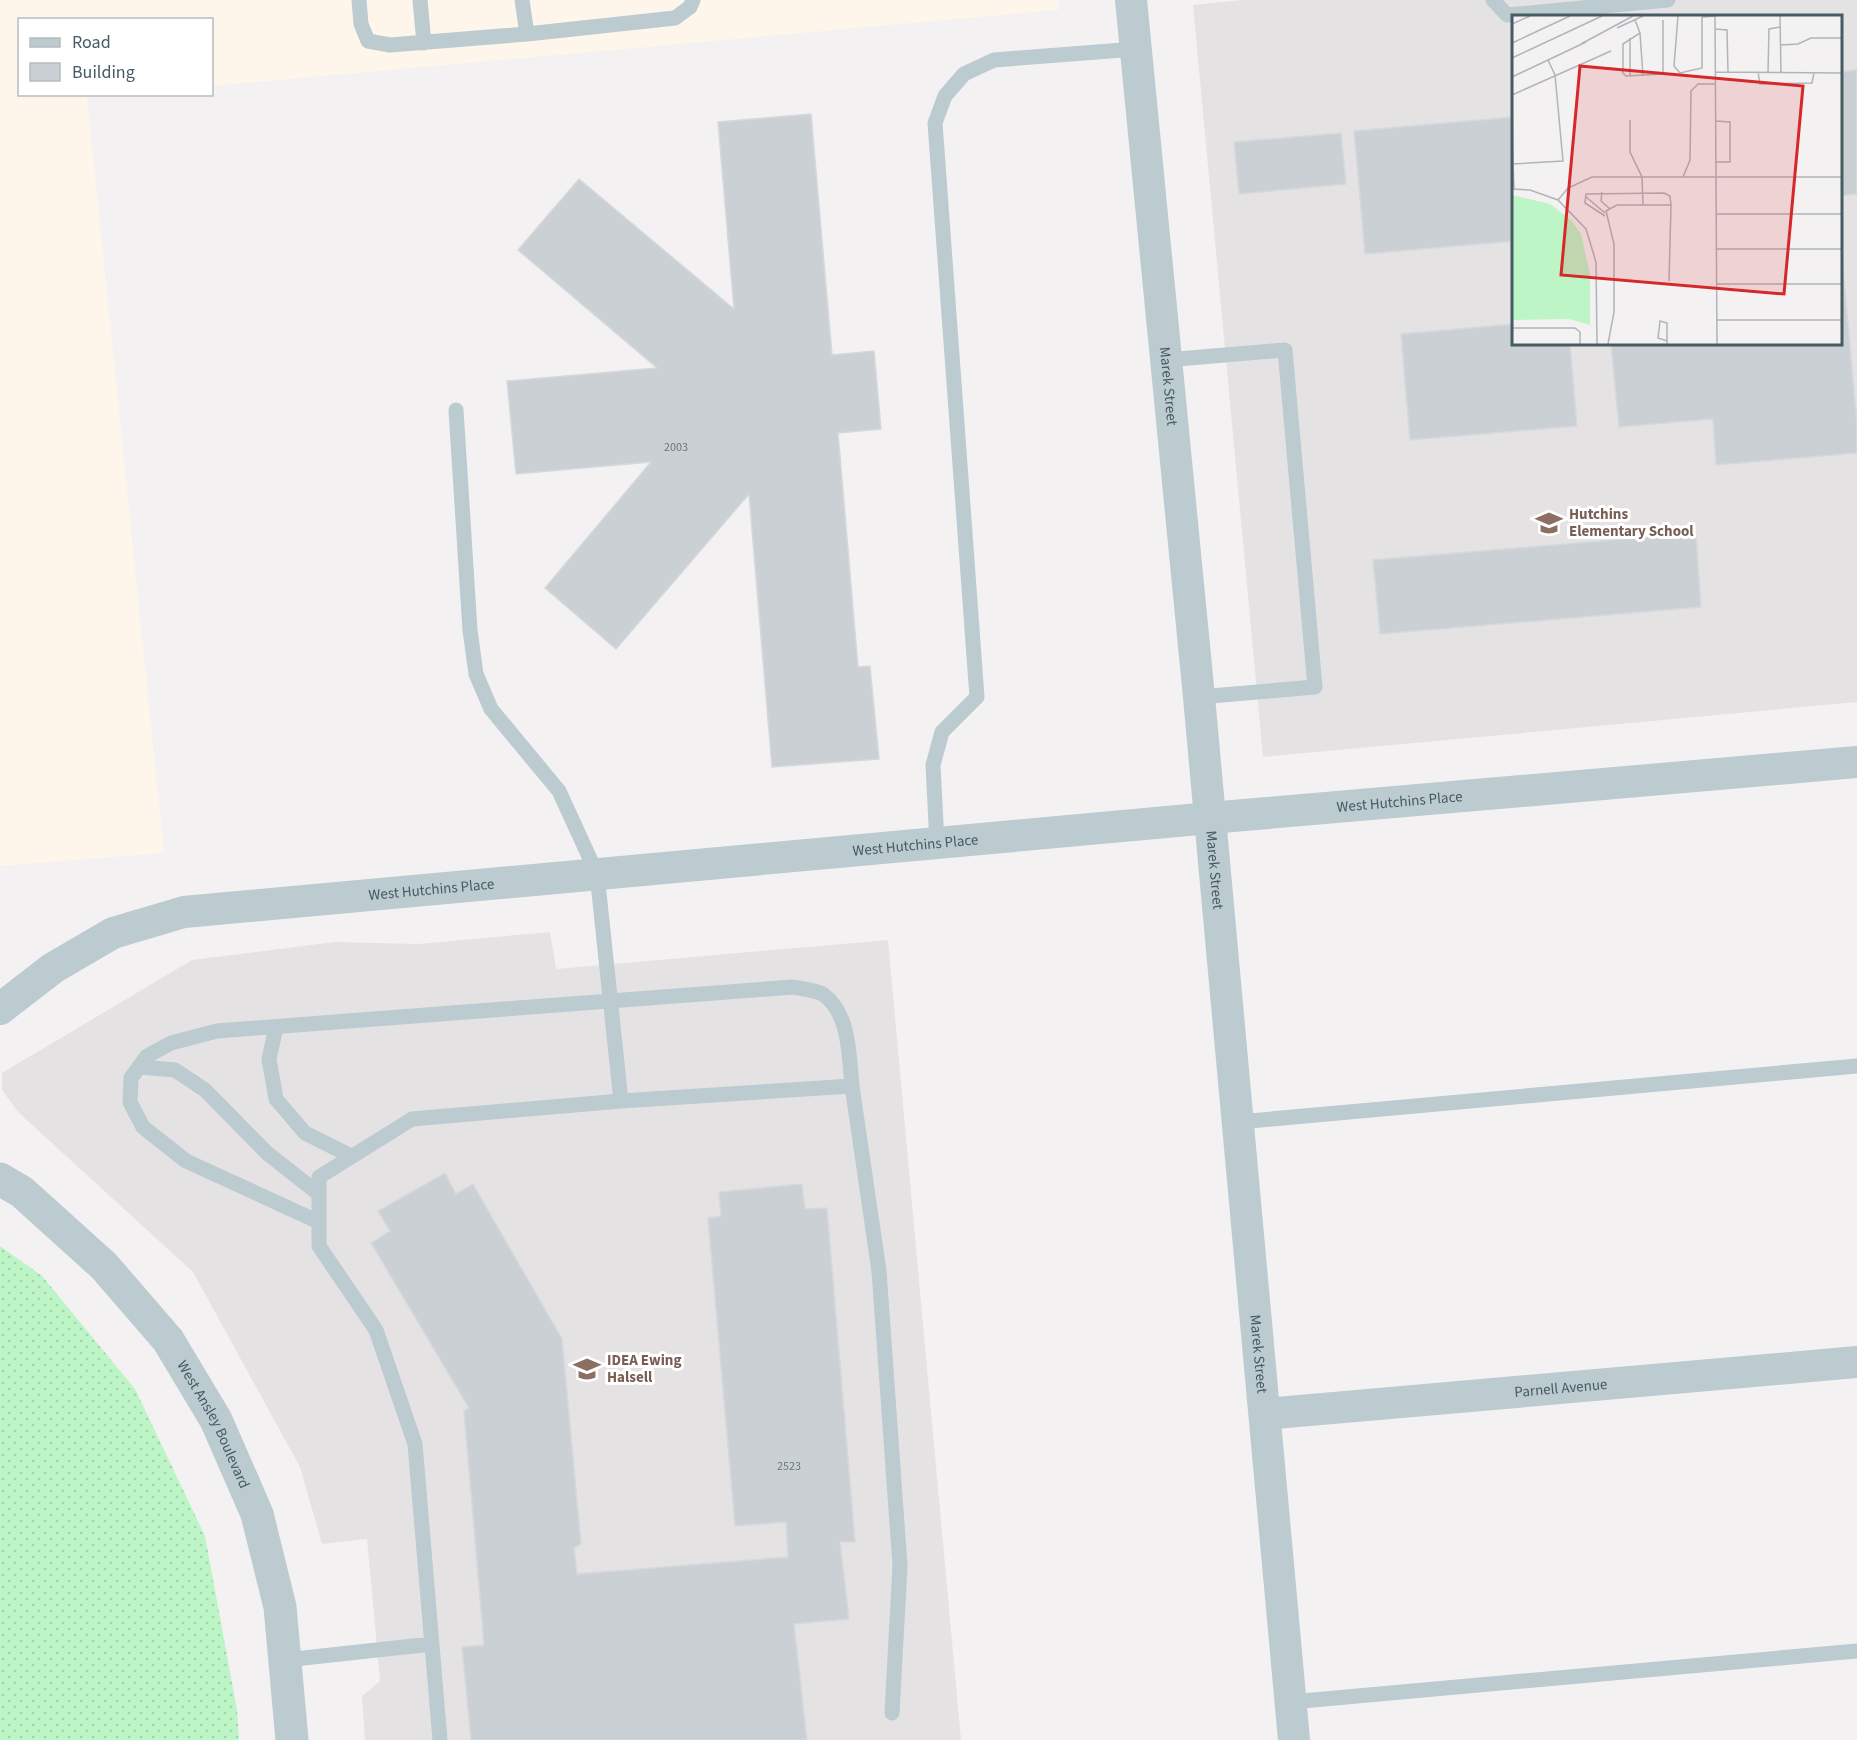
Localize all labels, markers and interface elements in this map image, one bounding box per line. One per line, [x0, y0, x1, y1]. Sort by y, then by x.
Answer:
inset map [1512, 15, 1842, 345]
legend [18, 18, 213, 96]
text: Road [72, 30, 111, 55]
text: Building [72, 60, 135, 85]
street label: Marek Street [1154, 346, 1183, 427]
house number: 2003 [664, 439, 688, 456]
place label: Hutchins Elementary School [1569, 504, 1694, 542]
school or university icon: Hutchins Elementary School [1534, 508, 1564, 538]
street label: West Hutchins Place [1336, 786, 1463, 818]
street label: West Hutchins Place [852, 829, 979, 861]
street label: Marek Street [1201, 830, 1229, 910]
street label: West Hutchins Place [368, 873, 495, 906]
street label: Marek Street [1245, 1314, 1273, 1394]
place label: IDEA Ewing Halsell [607, 1350, 681, 1388]
school or university icon: IDEA Ewing Halsell [572, 1354, 602, 1384]
street label: West Ansley Boulevard [172, 1356, 255, 1492]
street label: Parnell Avenue [1513, 1373, 1608, 1403]
house number: 2523 [777, 1458, 801, 1475]

